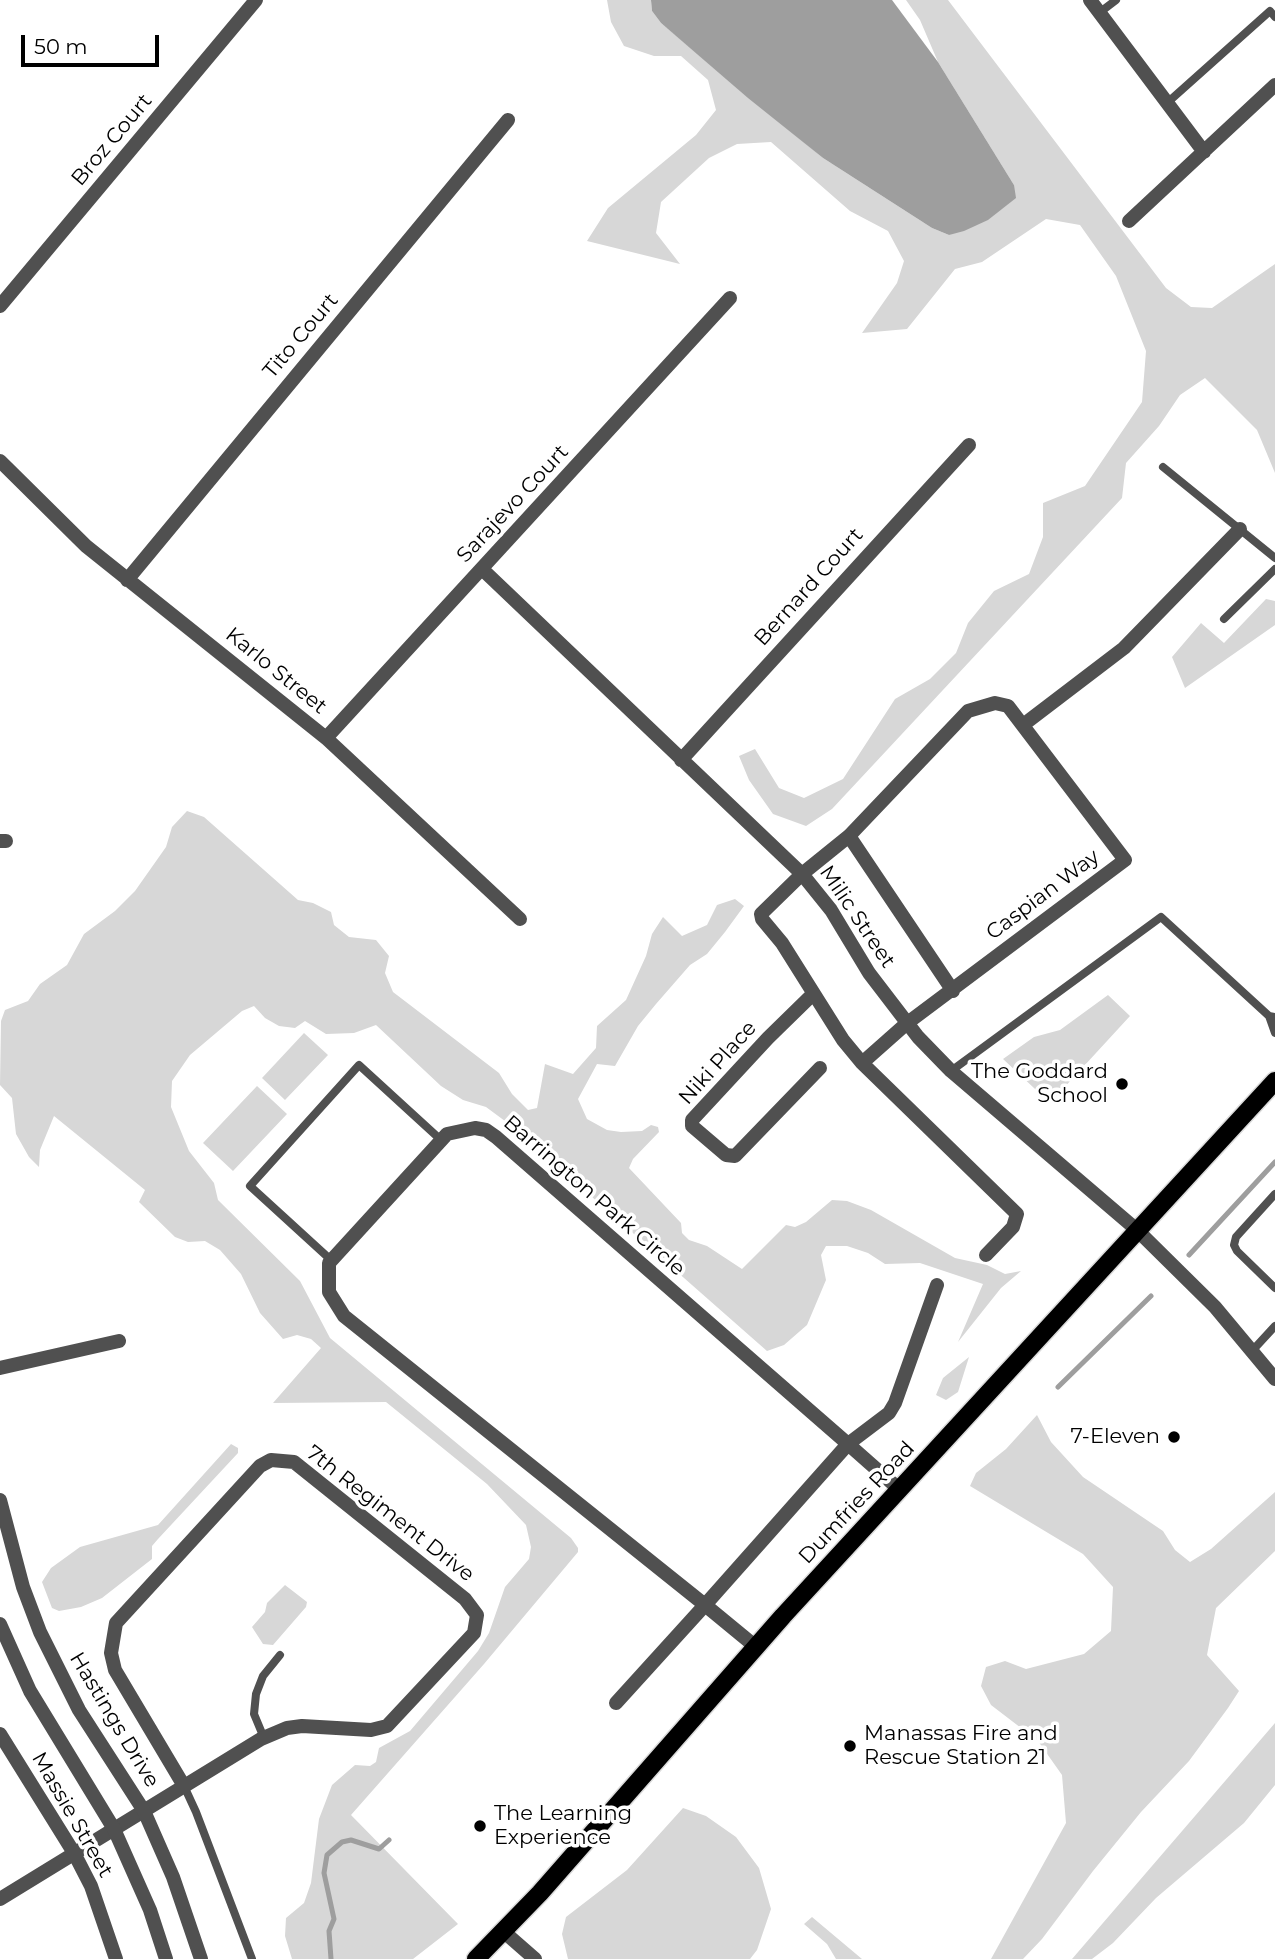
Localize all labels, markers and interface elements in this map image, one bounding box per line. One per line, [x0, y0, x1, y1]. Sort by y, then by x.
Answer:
scale bar [24, 21, 163, 65]
text: 50 m [34, 34, 88, 59]
street label: Broz Court [66, 89, 158, 191]
street label: Tito Court [258, 288, 344, 384]
street label: Sarajevo Court [452, 440, 574, 568]
street label: Bernard Court [749, 523, 869, 651]
street label: Karlo Street [220, 622, 332, 720]
street label: Caspian Way [982, 844, 1104, 946]
street label: Milic Street [814, 861, 900, 973]
street label: Niki Place [674, 1016, 762, 1110]
place label: The Goddard School [971, 1059, 1108, 1109]
marker: The Goddard School [1114, 1076, 1130, 1092]
street label: Barrington Park Circle [498, 1110, 690, 1282]
place label: 7-Eleven [1071, 1424, 1160, 1450]
marker: 7-Eleven [1166, 1429, 1182, 1445]
street label: Dumfries Road [794, 1437, 920, 1569]
street label: 7th Regiment Drive [301, 1441, 479, 1587]
street label: Hastings Drive [64, 1648, 164, 1792]
place label: Manassas Fire and Rescue Station 21 [864, 1721, 1058, 1771]
marker: Manassas Fire and Rescue Station 21 [842, 1738, 858, 1754]
street label: Massie Street [26, 1748, 118, 1882]
place label: The Learning Experience [494, 1801, 632, 1851]
marker: The Learning Experience [472, 1818, 488, 1834]

